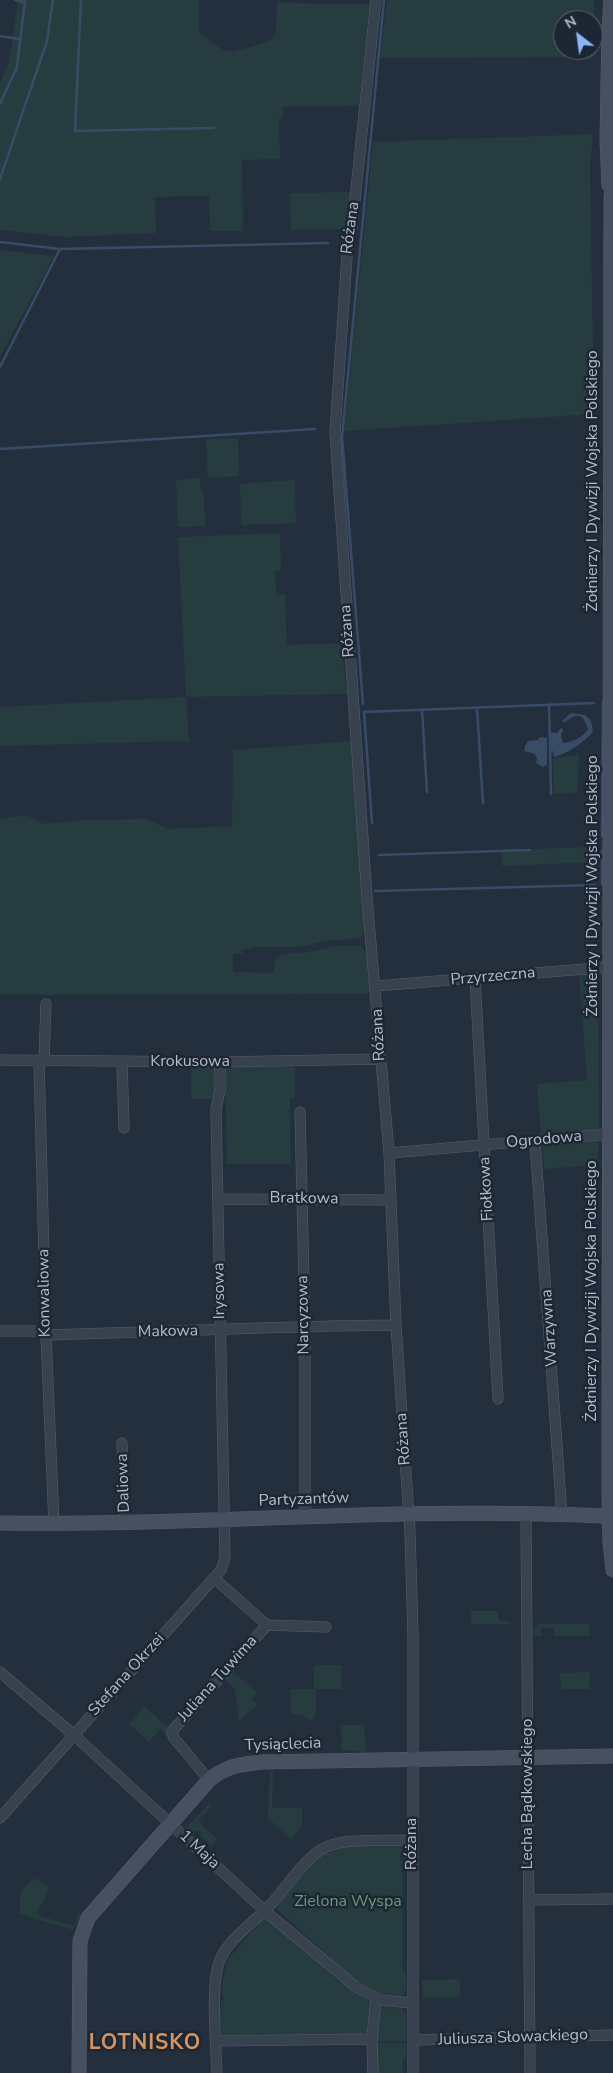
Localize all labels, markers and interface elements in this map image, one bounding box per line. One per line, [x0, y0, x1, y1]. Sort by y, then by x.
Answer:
north arrow [553, 10, 603, 60]
text: N [561, 12, 580, 33]
street label: Różana [338, 201, 364, 255]
street label: Żołnierzy I Dywizji Wojska Polskiego [583, 350, 603, 612]
street label: Różana [337, 604, 359, 658]
street label: Żołnierzy I Dywizji Wojska Polskiego [583, 755, 603, 1017]
street label: Przyrzeczna [450, 964, 536, 990]
street label: Różana [368, 1008, 390, 1062]
street label: Krokusowa [150, 1052, 230, 1072]
street label: Ogrodowa [505, 1127, 583, 1153]
street label: Fiołkowa [476, 1156, 498, 1222]
street label: Żołnierzy I Dywizji Wojska Polskiego [582, 1160, 602, 1422]
street label: Bratkowa [269, 1189, 339, 1209]
street label: Konwaliowa [35, 1249, 55, 1337]
street label: Irysowa [210, 1263, 230, 1319]
street label: Narcyzowa [294, 1275, 314, 1355]
street label: Warzywna [538, 1289, 562, 1367]
street label: Makowa [138, 1322, 198, 1342]
street label: Różana [393, 1412, 415, 1466]
street label: Daliowa [113, 1453, 135, 1513]
street label: Partyzantów [258, 1489, 350, 1511]
street label: Stefana Okrzei [85, 1630, 169, 1720]
street label: Juliana Tuwima [174, 1632, 262, 1726]
street label: Lecha Bądkowskiego [518, 1719, 538, 1869]
street label: Tysiąclecia [244, 1734, 322, 1756]
street label: Różana [402, 1818, 422, 1870]
street label: 1 Maja [175, 1827, 223, 1873]
park label: Zielona Wyspa [294, 1892, 402, 1912]
street label: Juliusza Słowackiego [438, 2026, 588, 2050]
district label: LOTNISKO [88, 2031, 202, 2057]

